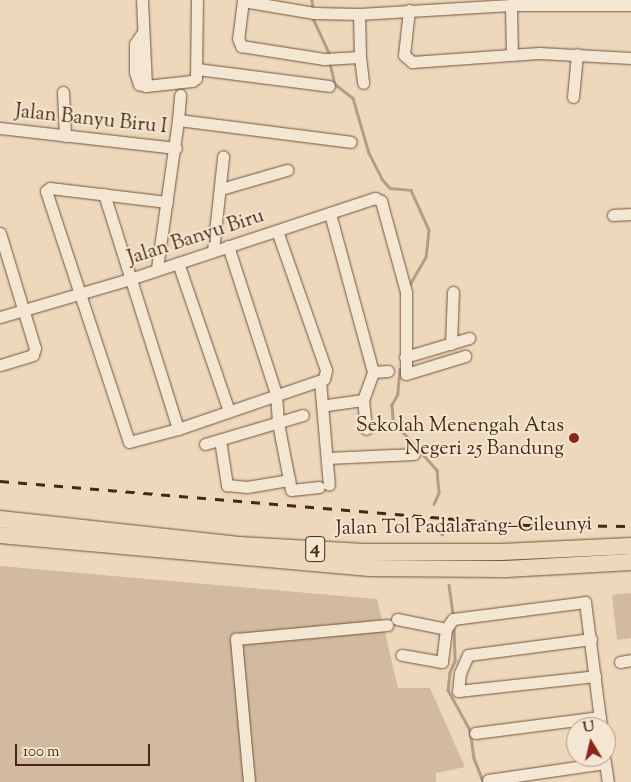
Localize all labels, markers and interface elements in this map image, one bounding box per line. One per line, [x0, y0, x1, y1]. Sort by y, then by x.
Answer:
street label: Jalan Banyu Biru I [14, 100, 168, 140]
street label: Jalan Banyu Biru [125, 205, 267, 271]
place label: Sekolah Menengah Atas Negeri 25 Bandung [356, 414, 564, 461]
marker: Sekolah Menengah Atas Negeri 25 Bandung [568, 432, 580, 444]
street label: Jalan Tol Padalarang–Cileunyi [336, 513, 592, 541]
road number: 4 [305, 532, 325, 566]
north arrow [566, 717, 616, 767]
text: U [582, 717, 596, 739]
scale bar [18, 734, 152, 766]
text: 100 m [23, 742, 59, 763]

